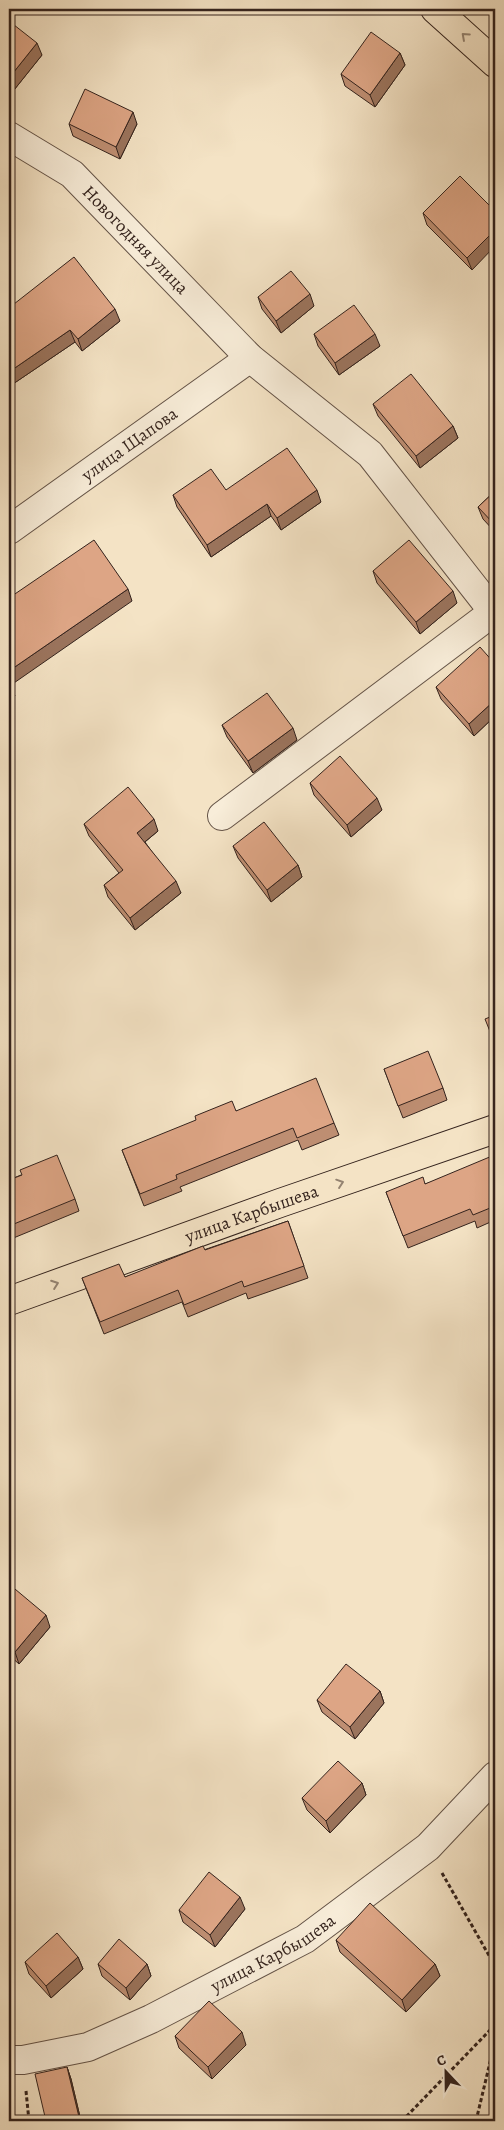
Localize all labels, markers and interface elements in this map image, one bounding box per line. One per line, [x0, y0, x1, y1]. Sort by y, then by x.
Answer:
one-way arrow [462, 33, 471, 42]
street label: Новогодняя улица [77, 180, 194, 300]
street label: улица Щапова [76, 401, 183, 487]
street label: улица Карбышева [181, 1178, 322, 1249]
one-way arrow [335, 1179, 343, 1189]
one-way arrow [50, 1280, 58, 1290]
street label: улица Карбышева [206, 1908, 341, 1998]
north arrow [422, 2048, 472, 2098]
text: С [434, 2050, 449, 2071]

